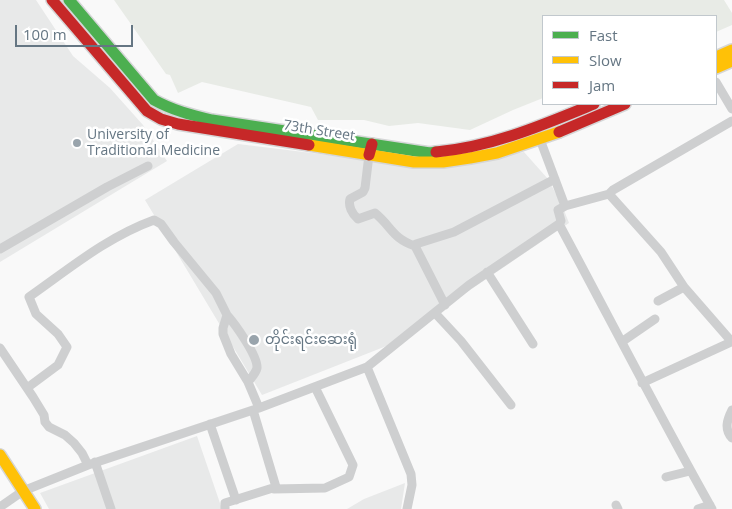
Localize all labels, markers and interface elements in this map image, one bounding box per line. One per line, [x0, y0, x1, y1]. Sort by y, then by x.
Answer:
scale bar [18, 15, 135, 47]
legend [542, 15, 717, 105]
text: 100 m [23, 24, 67, 44]
text: Fast [589, 25, 618, 45]
text: Slow [589, 50, 622, 70]
text: Jam [589, 75, 615, 95]
street label: 73th Street [282, 117, 356, 145]
place label: University of Traditional Medicine [87, 127, 220, 160]
marker: University of Traditional Medicine [71, 137, 83, 149]
place label: တိုင်းရင်းဆေးရုံ [265, 332, 357, 348]
marker: တိုင်းရင်းဆေးရုံ [247, 333, 261, 347]

